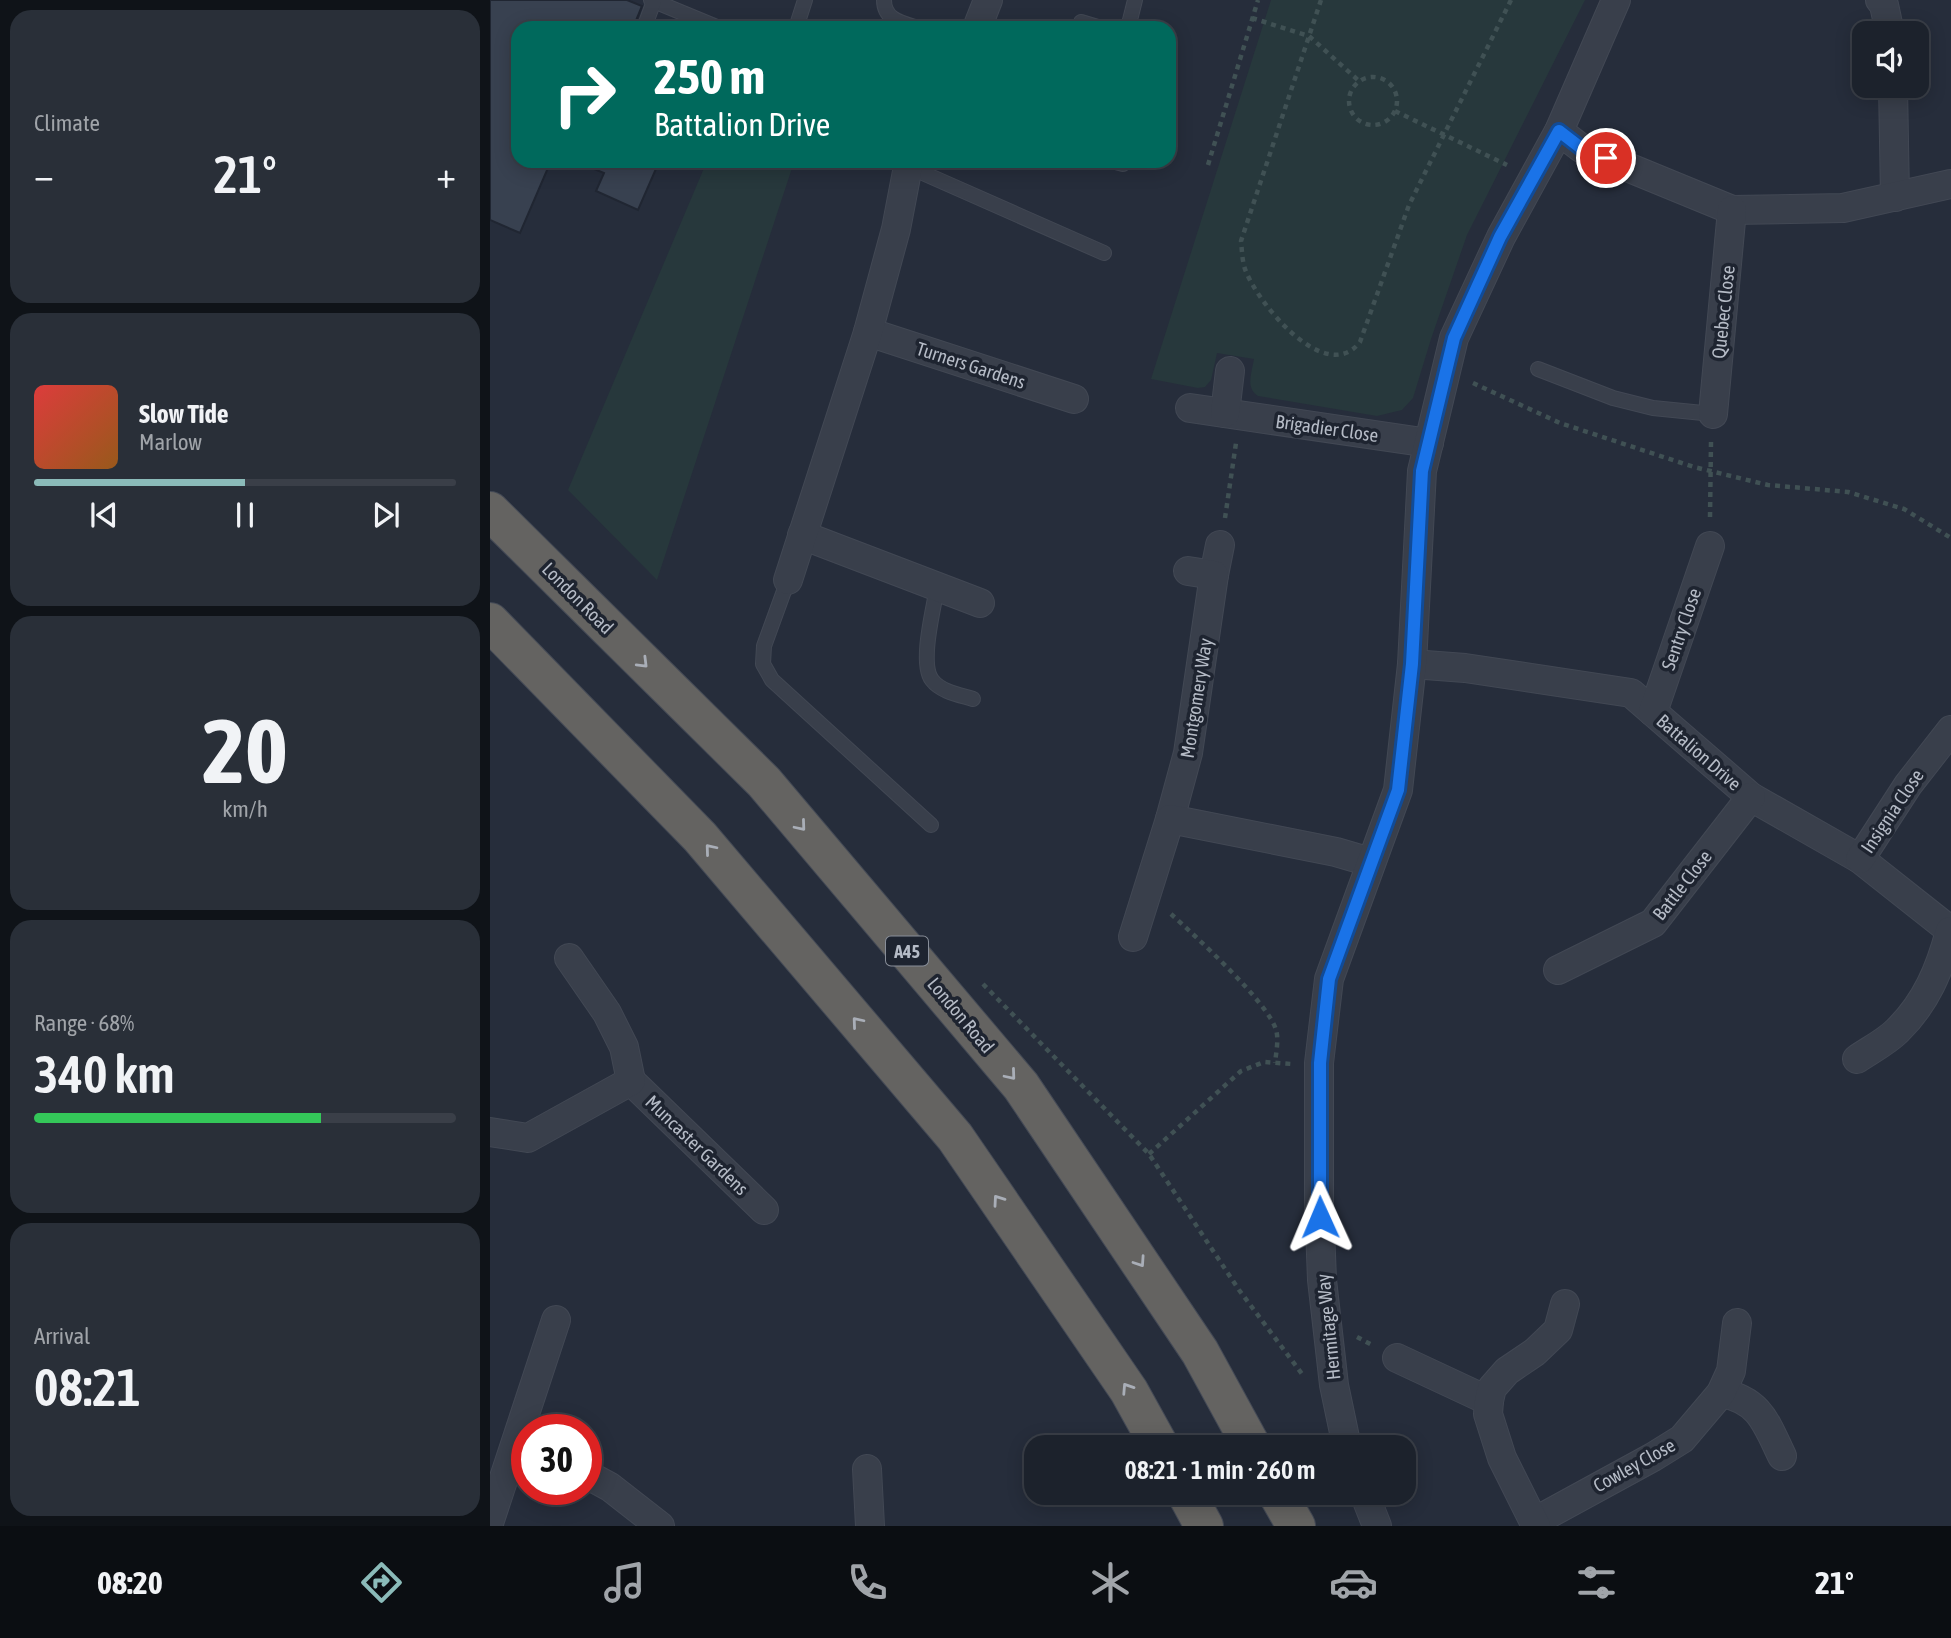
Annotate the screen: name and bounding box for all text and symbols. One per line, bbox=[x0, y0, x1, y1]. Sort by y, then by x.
map controls bbox=[1852, 21, 1929, 98]
button: sound bbox=[1852, 21, 1929, 98]
text: 250 m bbox=[654, 48, 765, 104]
icon: right bbox=[539, 49, 630, 140]
text: Battalion Drive bbox=[654, 106, 830, 143]
text: Climate bbox=[34, 110, 100, 136]
pin bbox=[1576, 128, 1636, 188]
icon: arrive bbox=[1587, 139, 1625, 177]
text: 21° bbox=[213, 144, 277, 204]
text: − bbox=[34, 153, 54, 196]
text: + bbox=[436, 153, 456, 196]
street label: Quebec Close bbox=[1707, 264, 1739, 360]
street label: Turners Gardens bbox=[914, 337, 1028, 393]
text: Slow Tide bbox=[139, 399, 229, 429]
street label: Brigadier Close bbox=[1274, 410, 1380, 446]
text: Marlow bbox=[139, 429, 202, 455]
icon: previous bbox=[85, 496, 123, 534]
icon: pause bbox=[226, 496, 264, 534]
icon: next bbox=[367, 496, 405, 534]
street label: London Road bbox=[538, 558, 618, 638]
street label: Sentry Close bbox=[1657, 585, 1705, 673]
street label: Montgomery Way bbox=[1176, 636, 1216, 760]
one-way arrow bbox=[635, 654, 648, 667]
text: 20 bbox=[202, 698, 288, 802]
street label: Battalion Drive bbox=[1652, 709, 1746, 795]
street label: Insignia Close bbox=[1856, 765, 1928, 857]
text: km/h bbox=[222, 796, 268, 822]
one-way arrow bbox=[793, 818, 805, 831]
one-way arrow bbox=[706, 844, 718, 857]
street label: Battle Close bbox=[1648, 846, 1716, 924]
road number: A45 bbox=[886, 936, 928, 966]
street label: London Road bbox=[923, 973, 999, 1057]
text: Range · 68% bbox=[34, 1010, 134, 1036]
one-way arrow bbox=[853, 1017, 865, 1030]
text: 340 km bbox=[34, 1044, 175, 1104]
one-way arrow bbox=[1003, 1066, 1015, 1079]
street label: Muncaster Gardens bbox=[641, 1091, 753, 1200]
position arrow bbox=[1283, 1180, 1357, 1254]
one-way arrow bbox=[994, 1195, 1006, 1208]
one-way arrow bbox=[1132, 1254, 1144, 1267]
street label: Hermitage Way bbox=[1311, 1273, 1345, 1381]
text: Arrival bbox=[34, 1323, 90, 1349]
text: 08:21 bbox=[34, 1357, 141, 1417]
one-way arrow bbox=[1122, 1383, 1135, 1396]
speed limit sign: 30 bbox=[511, 1414, 602, 1505]
street label: Cowley Close bbox=[1589, 1434, 1679, 1496]
text: 08:21 · 1 min · 260 m bbox=[1125, 1455, 1315, 1485]
icon: directions bbox=[357, 1558, 406, 1607]
icon: music bbox=[600, 1558, 649, 1607]
icon: phone bbox=[843, 1558, 892, 1607]
icon: climate bbox=[1086, 1558, 1135, 1607]
icon: car bbox=[1329, 1558, 1378, 1607]
icon: filters bbox=[1572, 1558, 1621, 1607]
text: 08:20 bbox=[97, 1564, 163, 1601]
text: 21° bbox=[1815, 1564, 1854, 1601]

